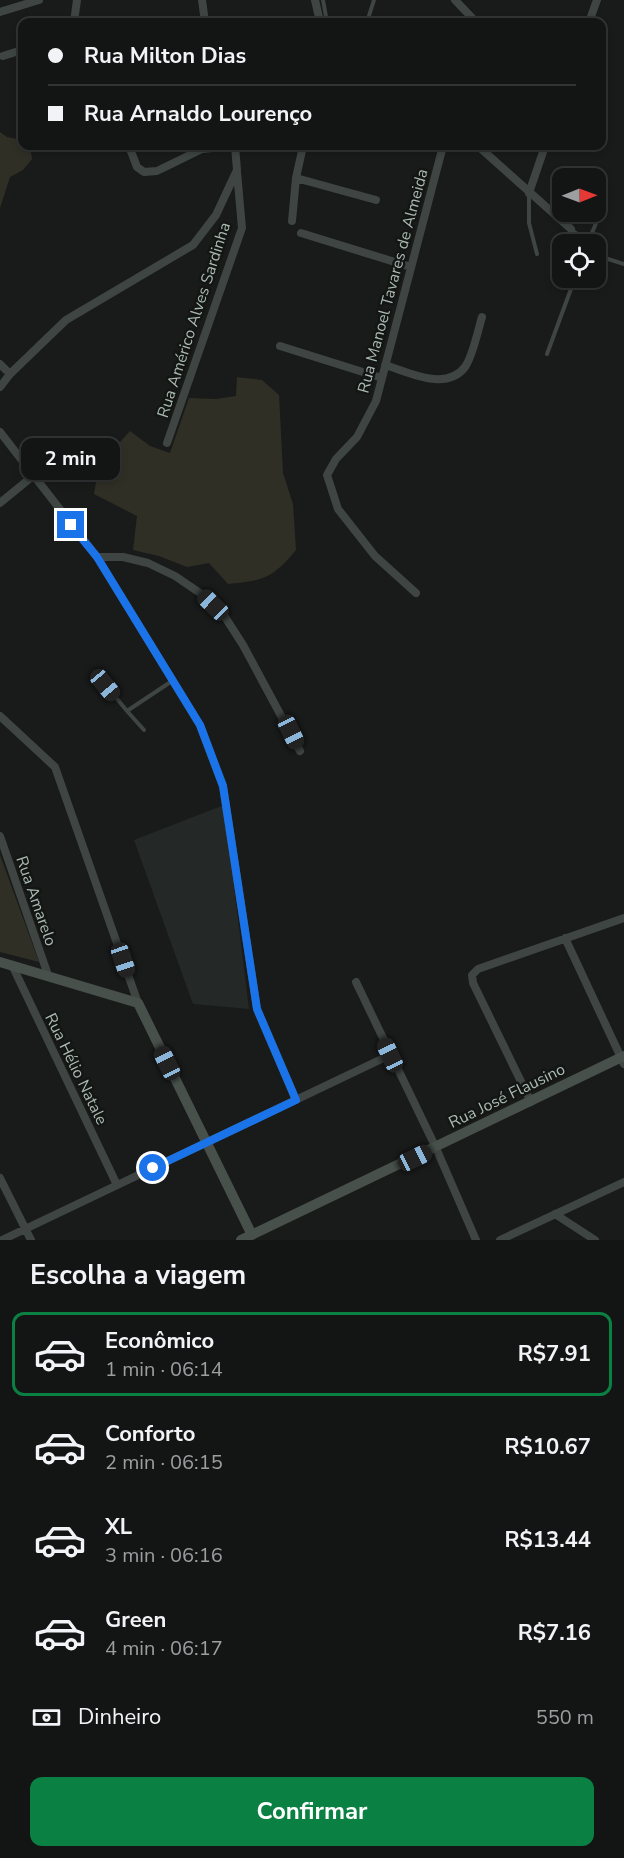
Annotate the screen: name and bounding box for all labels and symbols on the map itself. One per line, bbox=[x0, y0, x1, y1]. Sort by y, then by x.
street label: Rua Manoel Tavares de Almeida bbox=[352, 167, 434, 395]
north arrow bbox=[552, 168, 606, 222]
street label: Rua Américo Alves Sardinha bbox=[152, 220, 236, 420]
callout: 2 min bbox=[22, 438, 121, 480]
route end bbox=[57, 511, 84, 538]
car bbox=[194, 586, 232, 624]
car bbox=[87, 665, 123, 705]
car bbox=[275, 712, 307, 752]
street label: Rua Amarelo bbox=[10, 853, 62, 949]
car bbox=[109, 940, 137, 980]
street label: Rua Hélio Natale bbox=[39, 1009, 113, 1129]
car bbox=[374, 1035, 406, 1075]
car bbox=[151, 1043, 183, 1083]
street label: Rua José Flausino bbox=[445, 1058, 569, 1134]
car bbox=[395, 1142, 435, 1174]
route start bbox=[139, 1154, 166, 1181]

